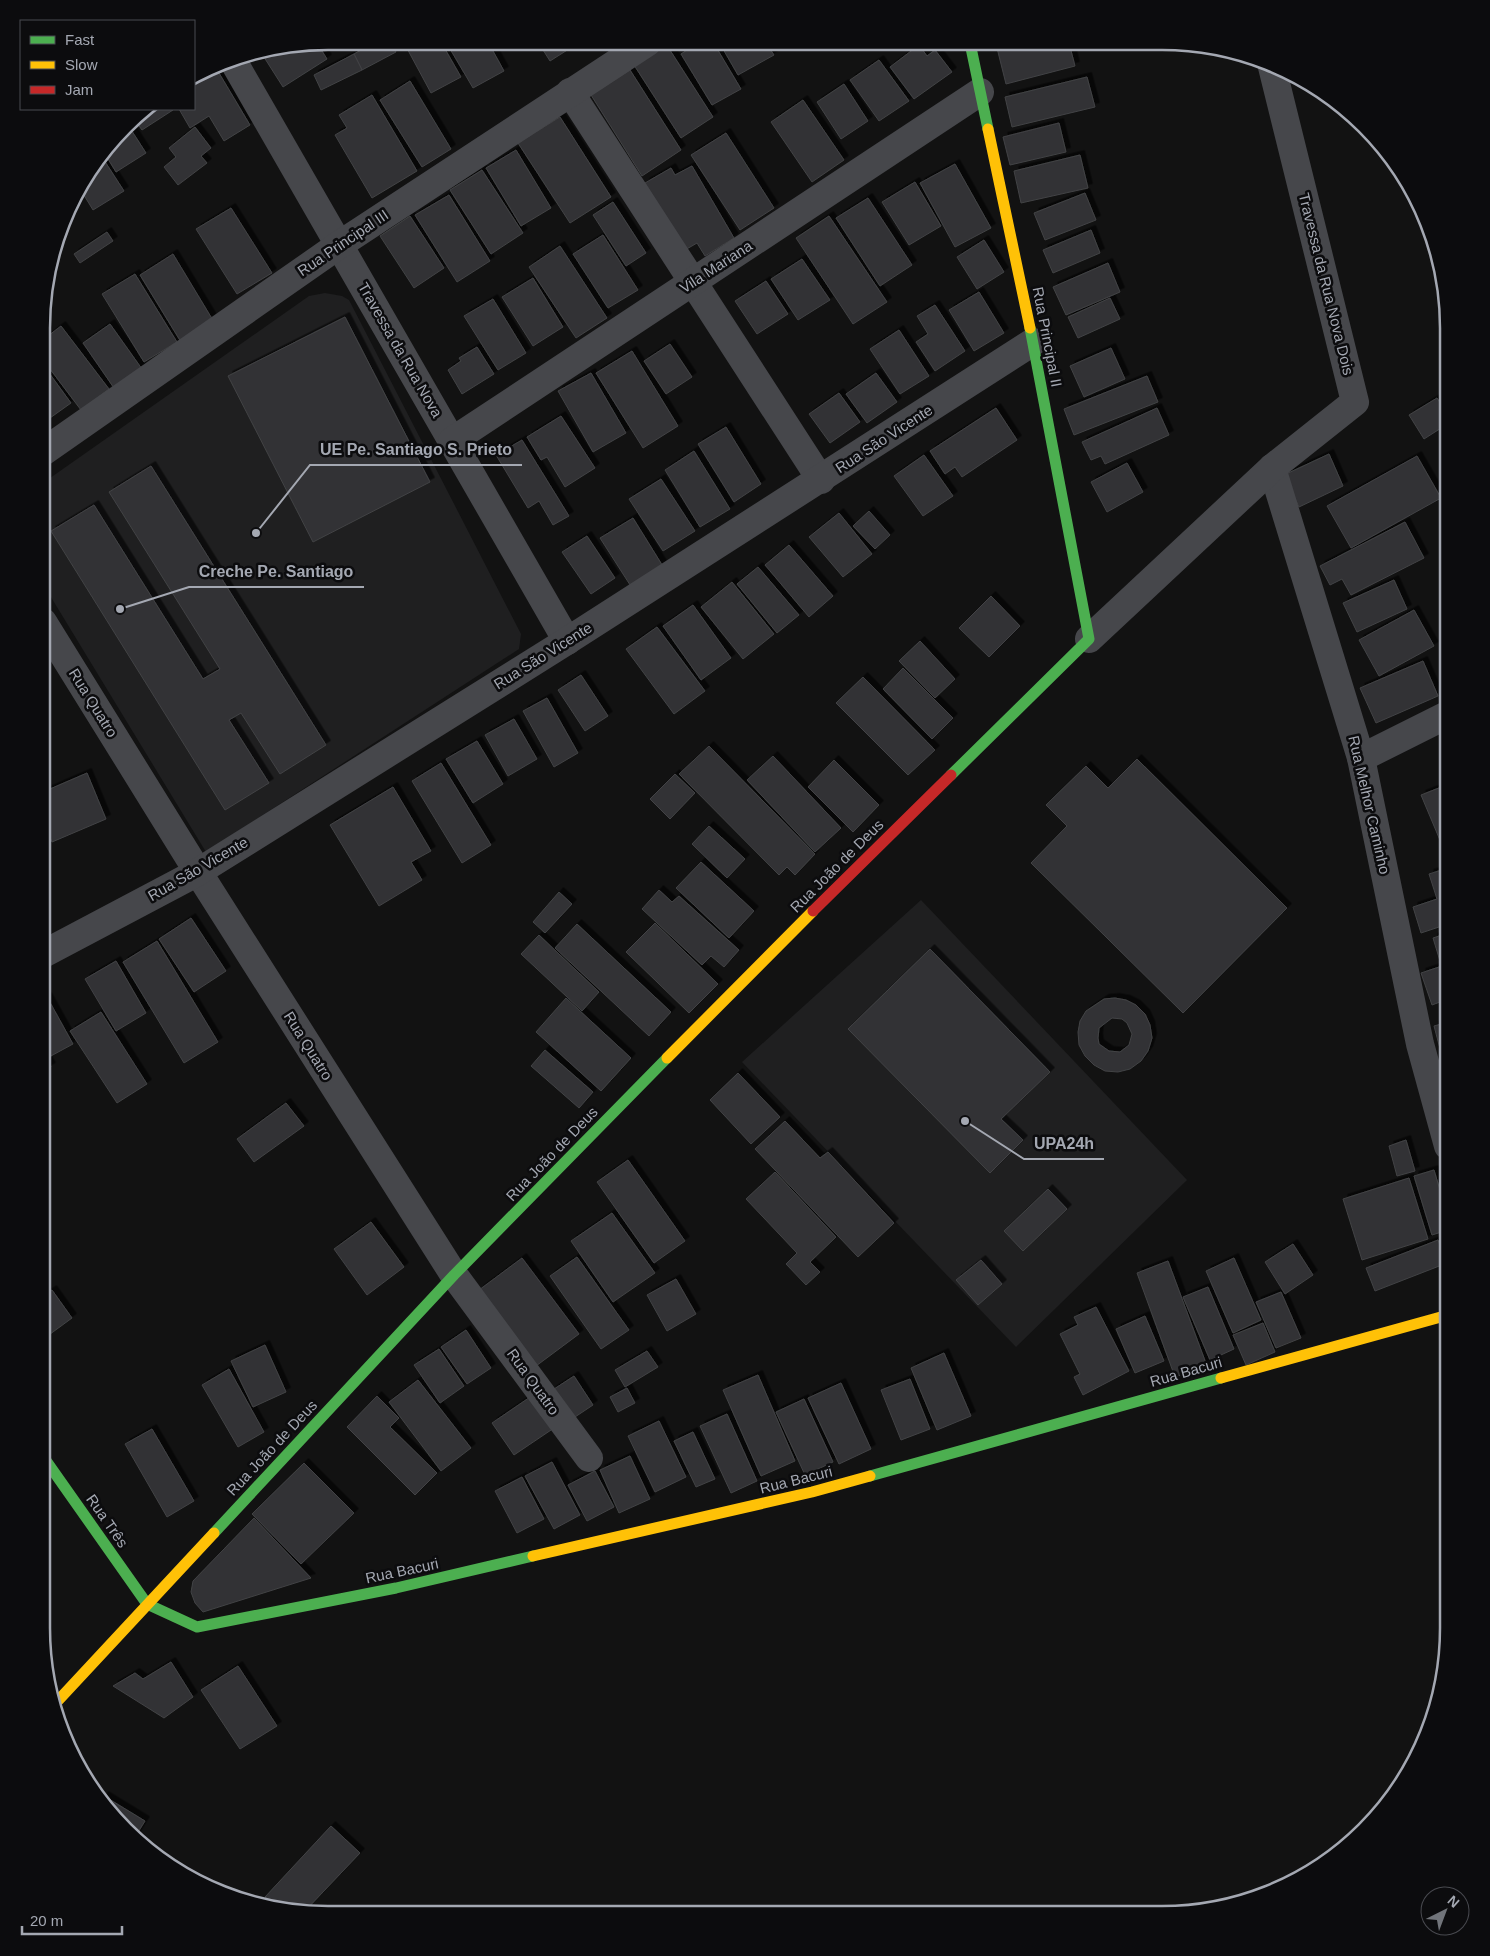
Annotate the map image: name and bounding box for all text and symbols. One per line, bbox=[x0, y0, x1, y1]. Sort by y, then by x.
legend bbox=[20, 20, 195, 110]
text: Fast bbox=[65, 31, 95, 48]
text: Slow bbox=[65, 56, 98, 73]
text: Jam bbox=[65, 81, 93, 98]
street label: Travessa da Rua Nova Dois bbox=[1296, 191, 1357, 377]
street label: Rua Principal III bbox=[294, 206, 391, 279]
street label: Vila Mariana bbox=[676, 236, 756, 296]
street label: Travessa da Rua Nova bbox=[355, 279, 446, 421]
street label: Rua Principal II bbox=[1029, 285, 1066, 388]
street label: Rua São Vicente bbox=[832, 401, 935, 476]
callout: UE Pe. Santiago S. Prieto bbox=[310, 434, 522, 465]
text: UE Pe. Santiago S. Prieto bbox=[320, 441, 512, 458]
callout: Creche Pe. Santiago bbox=[189, 556, 364, 587]
text: Creche Pe. Santiago bbox=[199, 563, 354, 580]
street label: Rua São Vicente bbox=[491, 619, 595, 693]
street label: Rua Quatro bbox=[66, 665, 121, 740]
street label: Rua Melhor Caminho bbox=[1345, 734, 1394, 876]
street label: Rua João de Deus bbox=[787, 816, 887, 916]
street label: Rua São Vicente bbox=[145, 833, 251, 904]
street label: Rua Quatro bbox=[281, 1008, 336, 1083]
street label: Rua João de Deus bbox=[502, 1103, 601, 1204]
callout: UPA24h bbox=[1024, 1128, 1104, 1159]
text: UPA24h bbox=[1034, 1135, 1094, 1152]
street label: Rua Quatro bbox=[504, 1345, 563, 1418]
street label: Rua Bacuri bbox=[1148, 1353, 1224, 1390]
street label: Rua João de Deus bbox=[223, 1396, 320, 1499]
street label: Rua Bacuri bbox=[758, 1462, 834, 1497]
street label: Rua Três bbox=[83, 1491, 132, 1551]
street label: Rua Bacuri bbox=[364, 1554, 440, 1587]
north arrow bbox=[1420, 1886, 1470, 1936]
text: N bbox=[1445, 1892, 1463, 1911]
scale bar bbox=[22, 1904, 122, 1936]
text: 20 m bbox=[30, 1912, 63, 1929]

